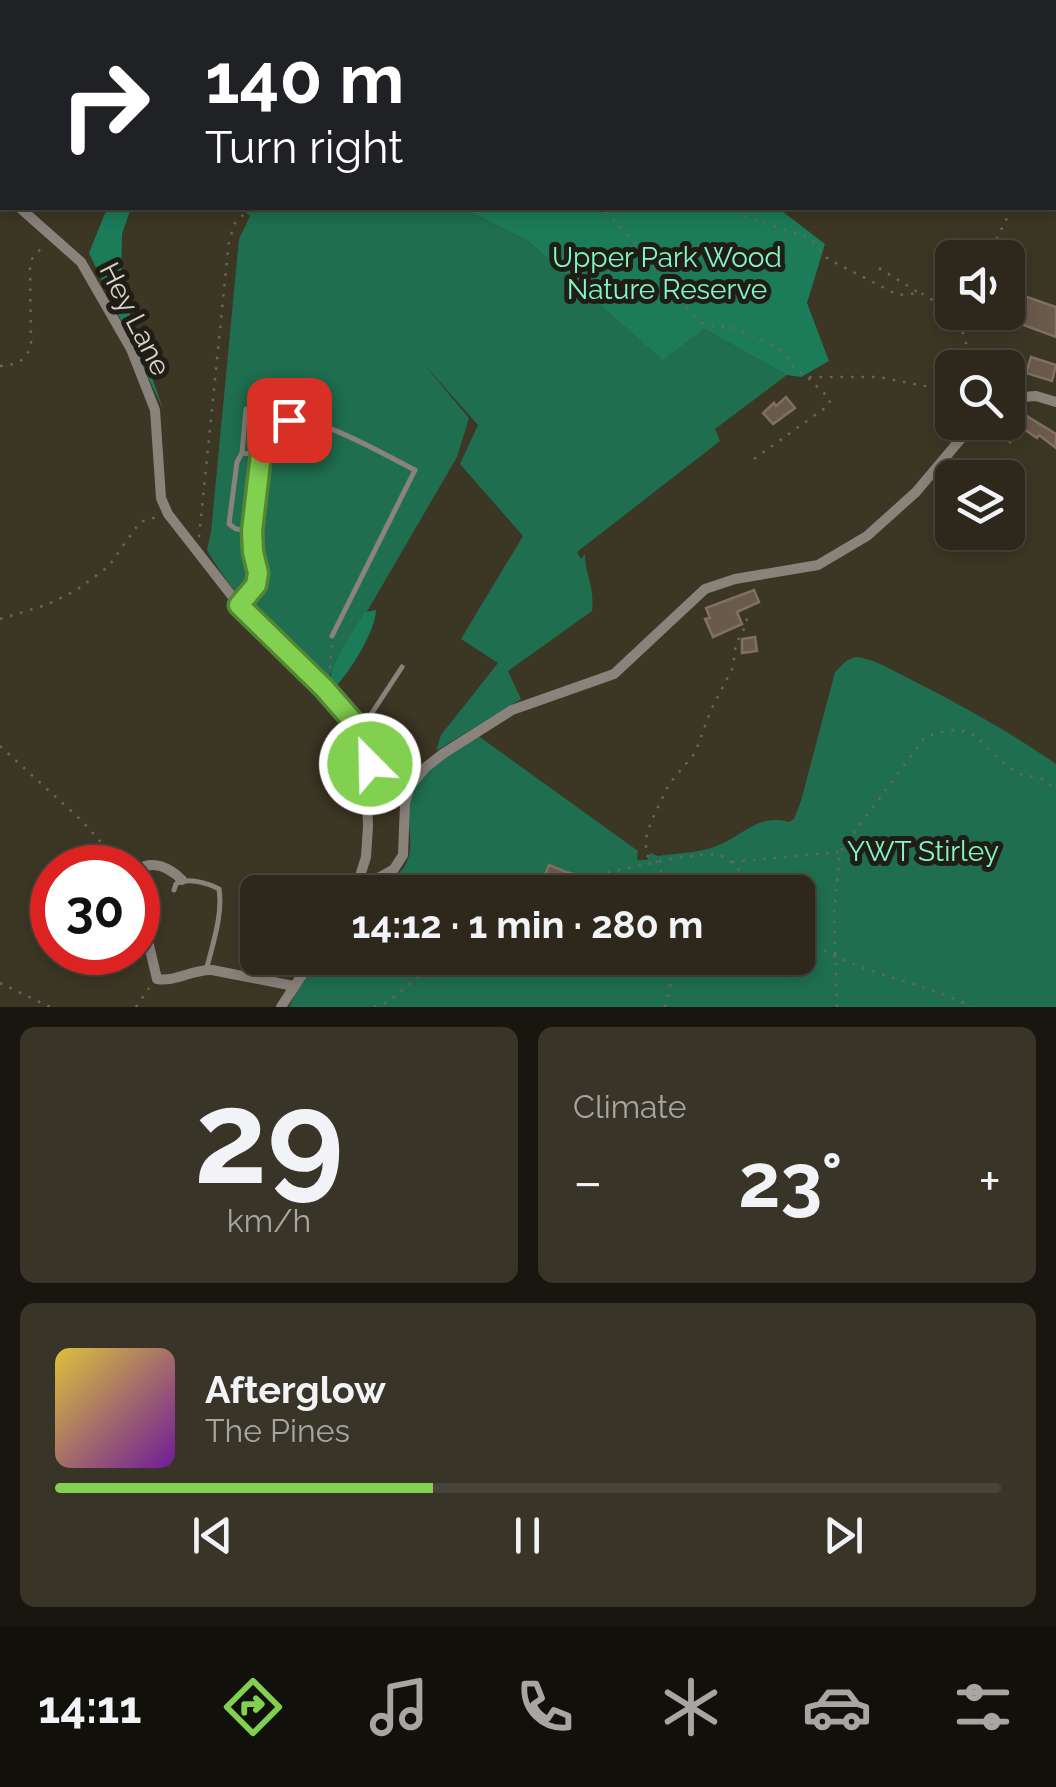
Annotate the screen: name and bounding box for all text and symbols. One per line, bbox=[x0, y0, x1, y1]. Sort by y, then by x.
text: 140 m bbox=[205, 37, 405, 119]
icon: right bbox=[40, 40, 170, 170]
text: Turn right bbox=[205, 121, 403, 174]
map controls bbox=[935, 240, 1025, 550]
button: sound bbox=[935, 240, 1025, 330]
park label: Upper Park Wood Nature Reserve bbox=[552, 241, 782, 306]
street label: Hey Lane bbox=[93, 257, 177, 381]
button: search bbox=[935, 350, 1025, 440]
pin bbox=[247, 378, 332, 463]
icon: arrive bbox=[262, 393, 317, 448]
button: layers bbox=[935, 460, 1025, 550]
position arrow bbox=[318, 712, 422, 816]
park label: YWT Stirley bbox=[847, 835, 999, 868]
speed limit sign: 30 bbox=[30, 845, 160, 975]
text: 14:12 · 1 min · 280 m bbox=[352, 902, 703, 947]
text: 29 bbox=[194, 1061, 344, 1213]
text: Climate bbox=[573, 1088, 687, 1125]
text: 23° bbox=[738, 1136, 843, 1225]
text: − bbox=[573, 1149, 603, 1214]
text: + bbox=[978, 1149, 1001, 1214]
text: km/h bbox=[227, 1202, 311, 1239]
text: Afterglow bbox=[205, 1367, 386, 1412]
text: The Pines bbox=[205, 1412, 350, 1449]
icon: previous bbox=[185, 1508, 240, 1563]
icon: pause bbox=[500, 1508, 555, 1563]
icon: next bbox=[816, 1508, 871, 1563]
icon: directions bbox=[218, 1672, 288, 1742]
icon: music bbox=[364, 1672, 434, 1742]
icon: phone bbox=[510, 1672, 580, 1742]
icon: climate bbox=[656, 1672, 726, 1742]
icon: car bbox=[802, 1672, 872, 1742]
icon: filters bbox=[948, 1672, 1018, 1742]
text: 14:11 bbox=[38, 1681, 142, 1734]

